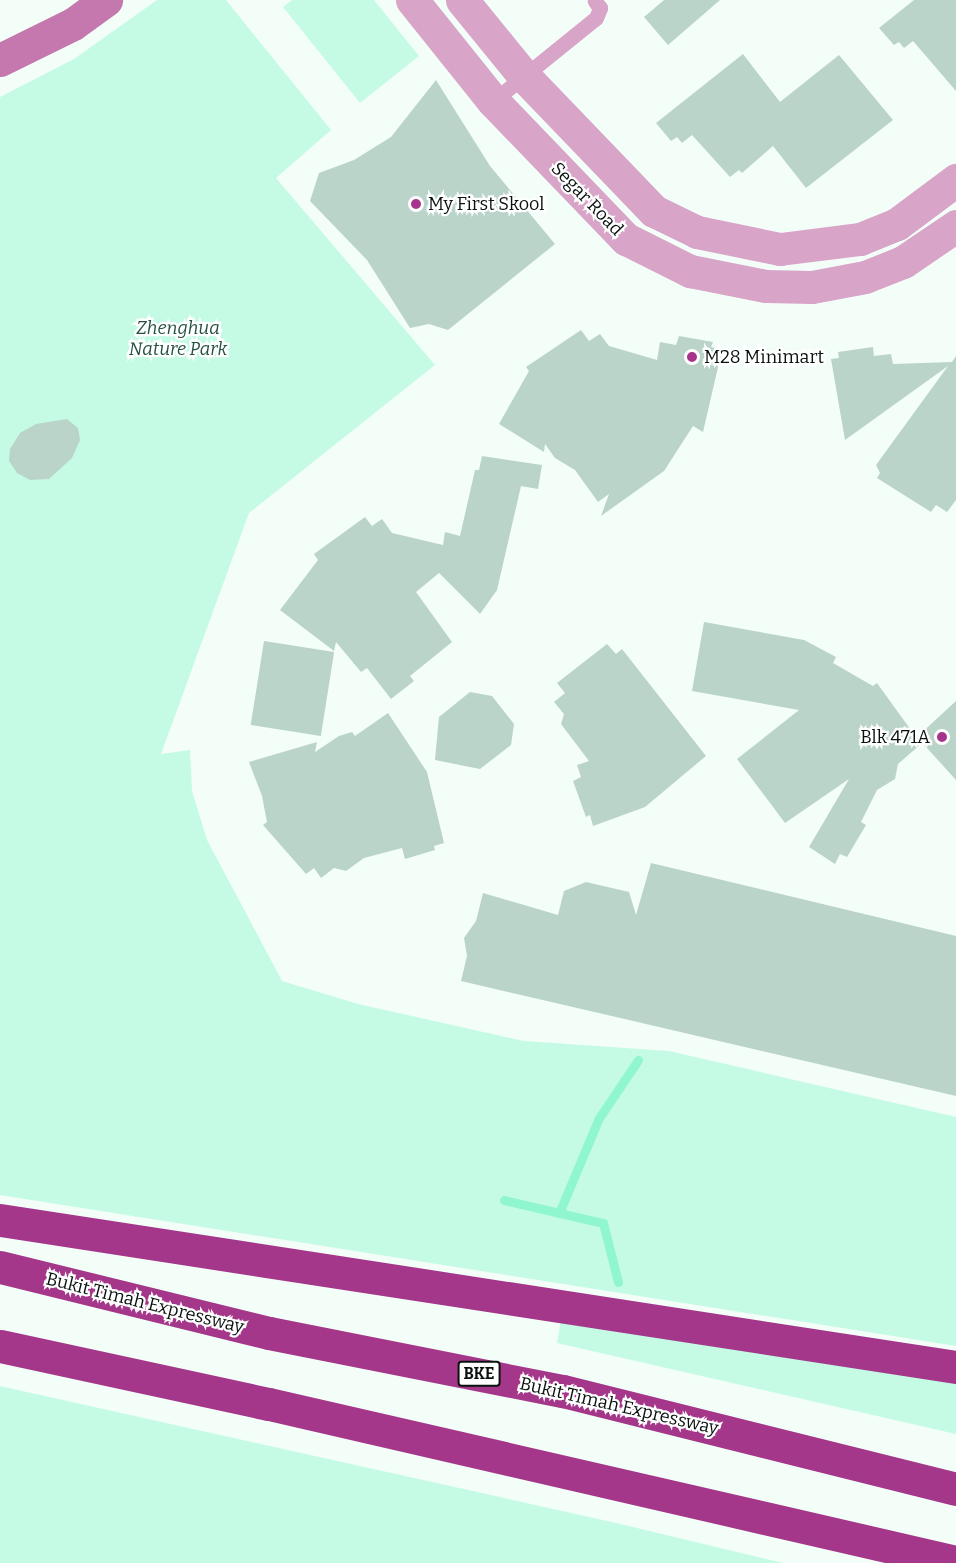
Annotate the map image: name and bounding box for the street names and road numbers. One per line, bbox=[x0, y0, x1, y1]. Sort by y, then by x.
street label: Segar Road bbox=[547, 158, 627, 240]
street label: Bukit Timah Expressway bbox=[44, 1268, 246, 1338]
road number: BKE bbox=[456, 1361, 502, 1387]
street label: Bukit Timah Expressway bbox=[517, 1373, 721, 1439]

